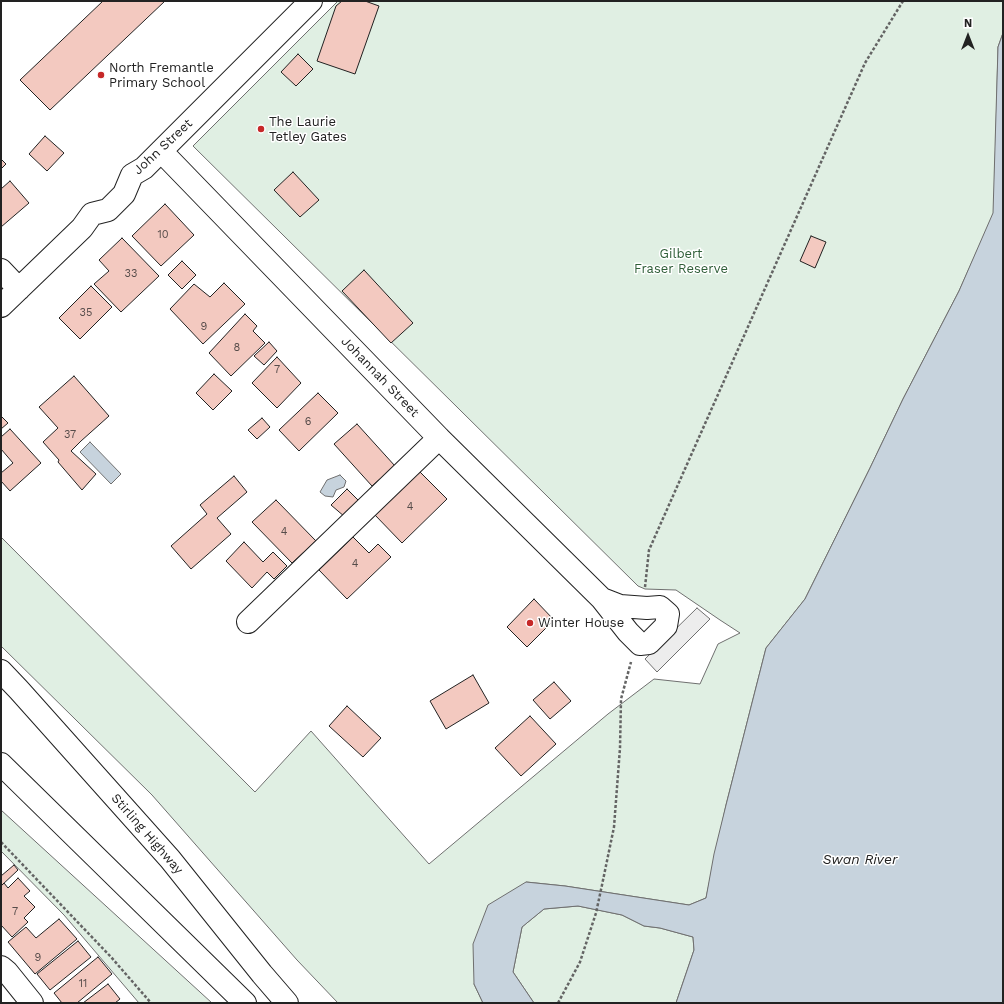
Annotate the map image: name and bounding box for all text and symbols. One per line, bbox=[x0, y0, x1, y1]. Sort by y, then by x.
north arrow bbox=[948, 16, 988, 56]
text: N bbox=[964, 17, 972, 30]
place label: North Fremantle Primary School bbox=[109, 60, 214, 91]
marker: North Fremantle Primary School bbox=[96, 70, 106, 80]
place label: The Laurie Tetley Gates bbox=[269, 114, 347, 145]
street label: John Street bbox=[130, 116, 196, 178]
marker: The Laurie Tetley Gates bbox=[256, 124, 266, 134]
house number: 10 bbox=[157, 228, 169, 242]
park label: Gilbert Fraser Reserve bbox=[634, 246, 728, 277]
house number: 33 bbox=[125, 267, 137, 281]
house number: 35 bbox=[80, 306, 92, 320]
house number: 9 bbox=[201, 320, 207, 334]
street label: Johannah Street bbox=[338, 334, 422, 420]
house number: 8 bbox=[234, 341, 240, 355]
house number: 7 bbox=[274, 363, 280, 377]
house number: 6 bbox=[305, 415, 311, 429]
house number: 37 bbox=[64, 428, 76, 442]
house number: 4 bbox=[407, 500, 413, 514]
house number: 4 bbox=[281, 525, 287, 539]
house number: 4 bbox=[352, 557, 358, 571]
place label: Winter House bbox=[538, 615, 624, 631]
marker: Winter House bbox=[525, 618, 535, 628]
street label: Stirling Highway bbox=[108, 791, 186, 877]
water label: Swan River bbox=[823, 852, 897, 868]
house number: 7 bbox=[12, 905, 18, 919]
house number: 9 bbox=[35, 951, 41, 965]
house number: 11 bbox=[79, 977, 87, 991]

